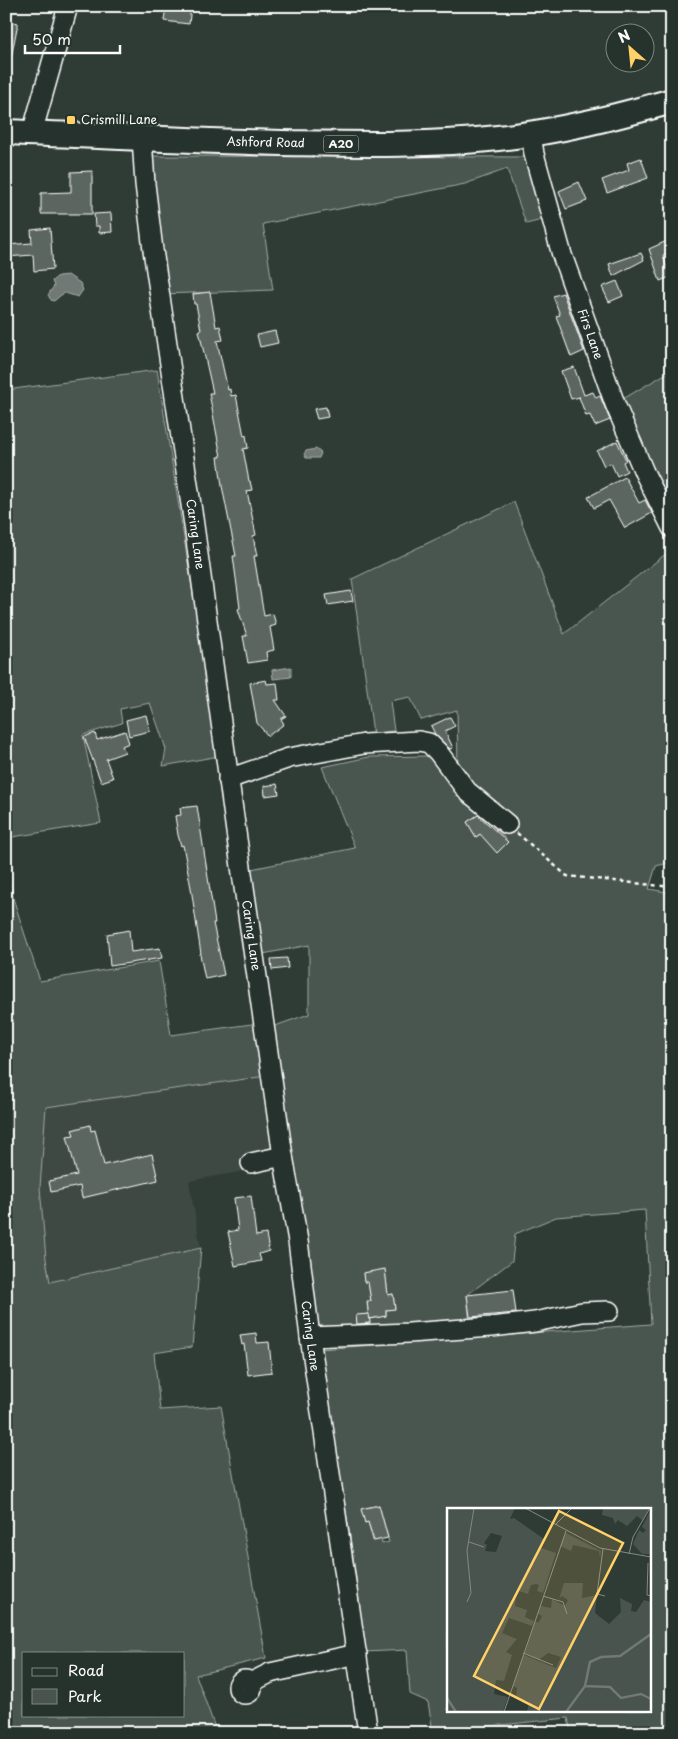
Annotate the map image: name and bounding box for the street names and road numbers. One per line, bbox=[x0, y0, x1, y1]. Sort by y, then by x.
street label: Ashford Road bbox=[226, 131, 305, 151]
road number: A20 bbox=[324, 136, 358, 152]
street label: Firs Lane bbox=[574, 306, 608, 362]
street label: Caring Lane bbox=[182, 498, 210, 571]
street label: Caring Lane bbox=[238, 899, 266, 972]
street label: Caring Lane bbox=[298, 1300, 325, 1373]

